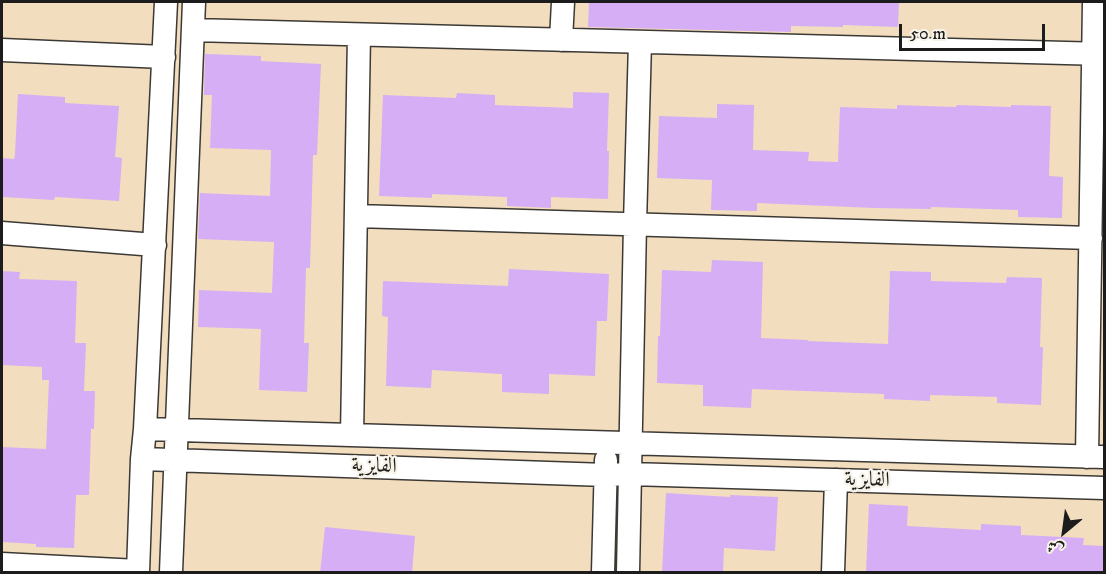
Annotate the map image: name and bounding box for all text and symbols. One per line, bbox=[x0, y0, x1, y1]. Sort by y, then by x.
scale bar bbox=[902, 12, 1048, 50]
text: 50 m bbox=[910, 23, 946, 45]
street label: الفايزية bbox=[351, 454, 397, 480]
street label: الفايزية bbox=[844, 468, 890, 494]
north arrow bbox=[1034, 502, 1094, 562]
text: ش bbox=[1043, 535, 1067, 560]

